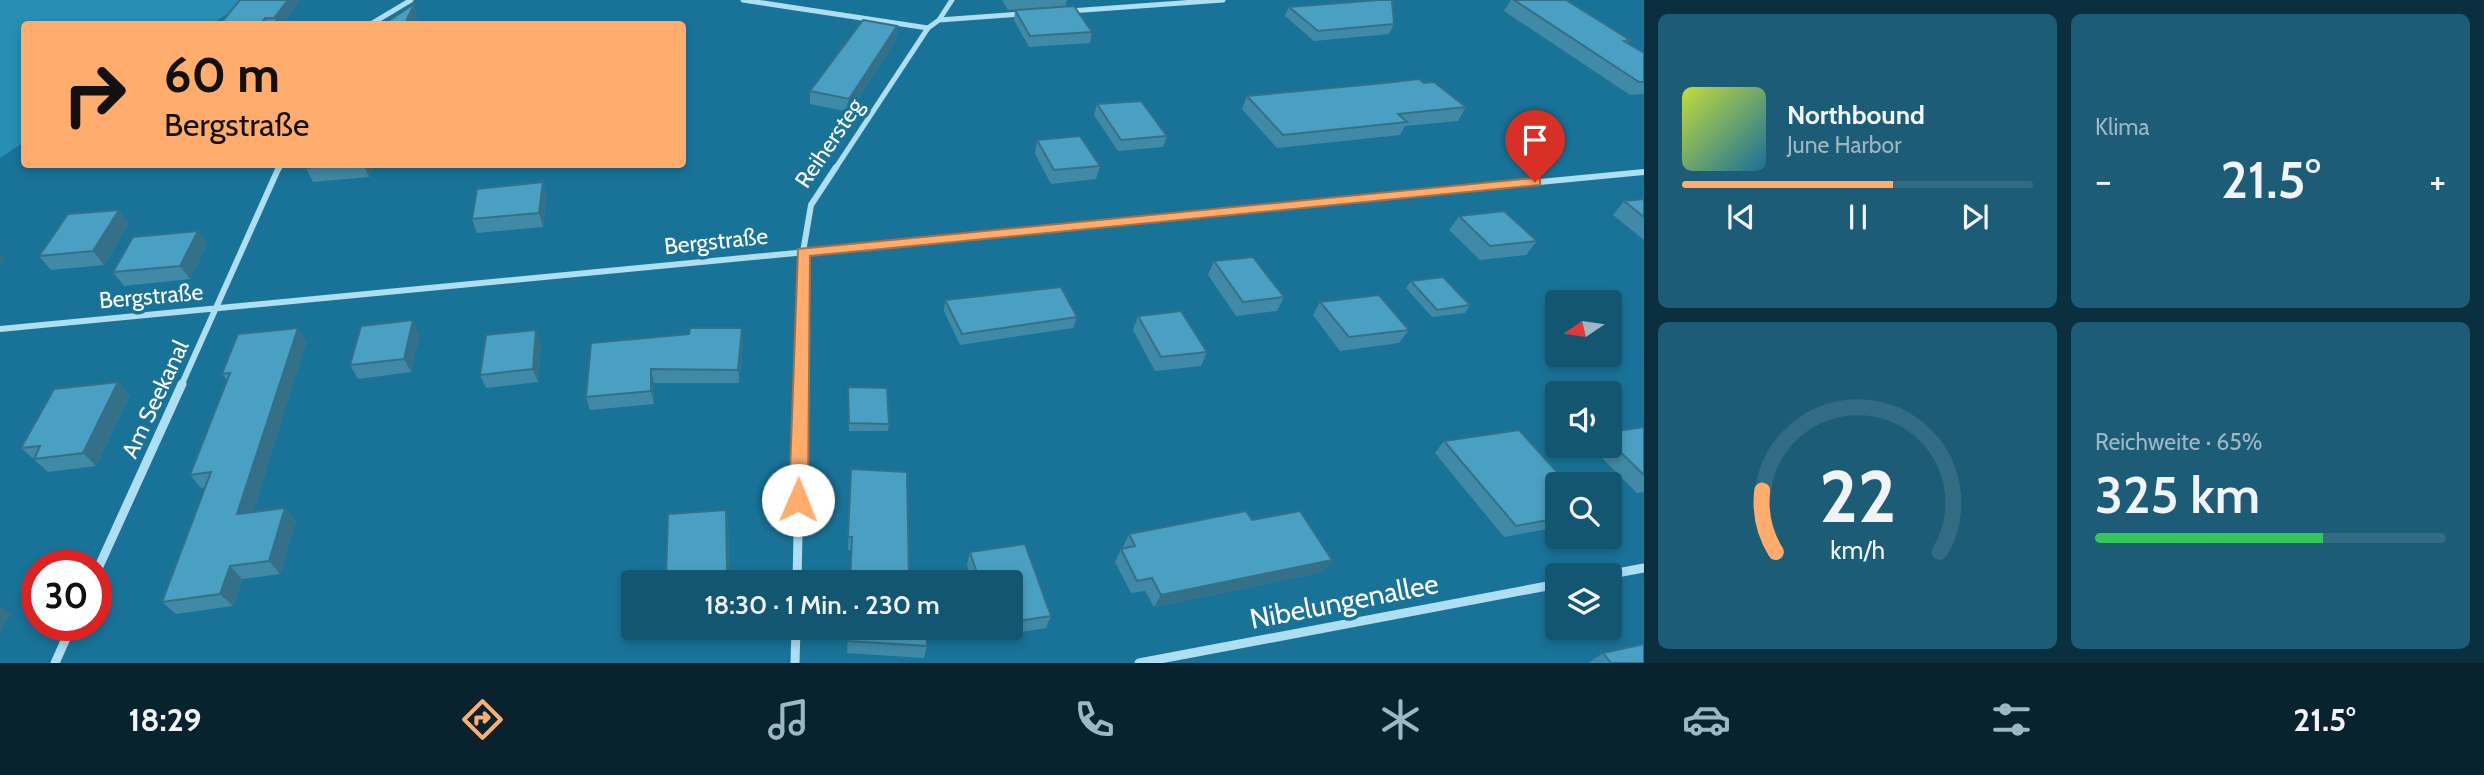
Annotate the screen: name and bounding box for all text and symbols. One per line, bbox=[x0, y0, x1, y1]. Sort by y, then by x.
text: 60 m bbox=[164, 45, 280, 104]
icon: right bbox=[49, 49, 140, 140]
street label: Reihersteg bbox=[789, 92, 869, 193]
text: Northbound bbox=[1787, 99, 1925, 131]
text: Bergstraße bbox=[164, 105, 309, 144]
pin bbox=[1505, 110, 1565, 182]
text: Klima bbox=[2095, 113, 2150, 141]
icon: arrive bbox=[1516, 121, 1554, 159]
text: June Harbor bbox=[1787, 131, 1901, 159]
text: 21.5° bbox=[2220, 148, 2321, 211]
text: − bbox=[2095, 157, 2112, 204]
text: + bbox=[2429, 157, 2446, 204]
icon: previous bbox=[1722, 198, 1760, 236]
icon: pause bbox=[1839, 198, 1877, 236]
icon: next bbox=[1956, 198, 1994, 236]
street label: Bergstraße bbox=[663, 222, 770, 260]
street label: Bergstraße bbox=[98, 277, 204, 314]
north arrow bbox=[1545, 290, 1622, 368]
map controls bbox=[1545, 290, 1622, 640]
street label: Am Seekanal bbox=[115, 335, 195, 462]
button: sound bbox=[1545, 381, 1622, 458]
text: Reichweite · 65% bbox=[2095, 428, 2262, 456]
text: 22 bbox=[1819, 452, 1896, 540]
position arrow bbox=[761, 463, 835, 537]
text: 325 km bbox=[2095, 463, 2260, 526]
button: search bbox=[1545, 472, 1622, 549]
text: km/h bbox=[1830, 534, 1885, 564]
speed limit sign: 30 bbox=[21, 550, 112, 641]
button: layers bbox=[1545, 563, 1622, 640]
street label: Nibelungenallee bbox=[1247, 566, 1441, 636]
text: 18:30 · 1 Min. · 230 m bbox=[704, 589, 940, 621]
icon: directions bbox=[458, 695, 507, 744]
icon: music bbox=[764, 695, 813, 744]
icon: phone bbox=[1070, 695, 1119, 744]
icon: climate bbox=[1376, 695, 1425, 744]
icon: car bbox=[1682, 695, 1731, 744]
icon: filters bbox=[1987, 695, 2036, 744]
text: 18:29 bbox=[128, 700, 202, 739]
text: 21.5° bbox=[2293, 700, 2356, 739]

